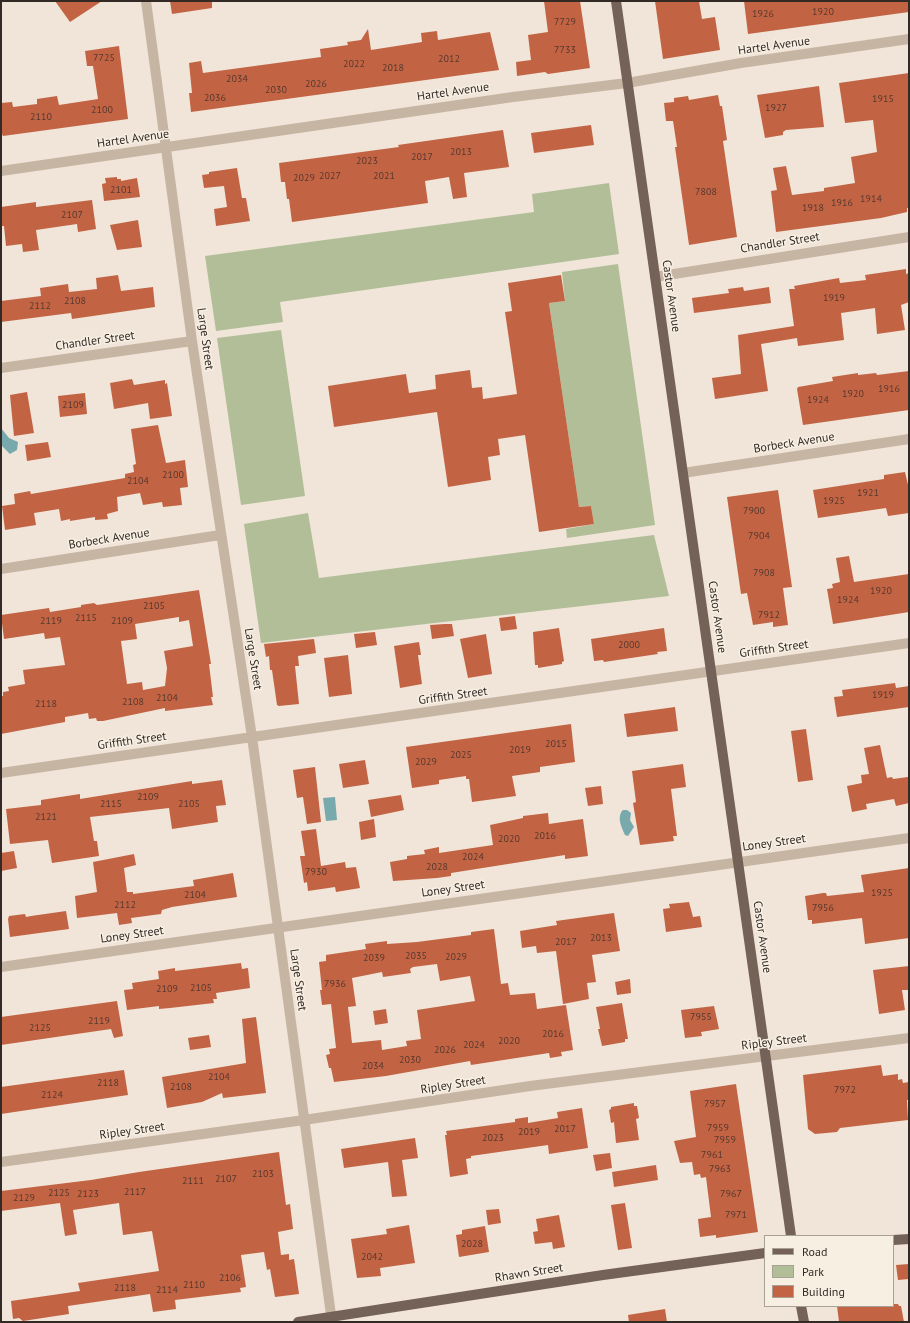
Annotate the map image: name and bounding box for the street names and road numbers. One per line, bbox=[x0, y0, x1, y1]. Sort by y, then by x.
street label: Hartel Avenue bbox=[737, 34, 811, 58]
street label: Hartel Avenue bbox=[416, 80, 490, 104]
street label: Hartel Avenue bbox=[96, 127, 170, 151]
street label: Chandler Street bbox=[739, 230, 821, 256]
street label: Castor Avenue bbox=[659, 259, 683, 333]
street label: Large Street bbox=[194, 307, 216, 371]
street label: Chandler Street bbox=[54, 328, 136, 354]
street label: Borbeck Avenue bbox=[752, 429, 836, 457]
street label: Borbeck Avenue bbox=[67, 525, 151, 553]
street label: Castor Avenue bbox=[705, 580, 729, 654]
street label: Large Street bbox=[241, 627, 265, 691]
street label: Griffith Street bbox=[739, 637, 809, 661]
street label: Griffith Street bbox=[418, 684, 488, 708]
street label: Griffith Street bbox=[97, 729, 167, 753]
street label: Loney Street bbox=[741, 831, 807, 855]
street label: Loney Street bbox=[420, 877, 486, 901]
street label: Castor Avenue bbox=[750, 900, 774, 974]
street label: Loney Street bbox=[99, 923, 165, 947]
street label: Large Street bbox=[287, 948, 309, 1012]
street label: Ripley Street bbox=[741, 1031, 807, 1053]
street label: Ripley Street bbox=[419, 1073, 487, 1097]
street label: Ripley Street bbox=[99, 1119, 165, 1143]
street label: Rhawn Street bbox=[494, 1261, 564, 1285]

